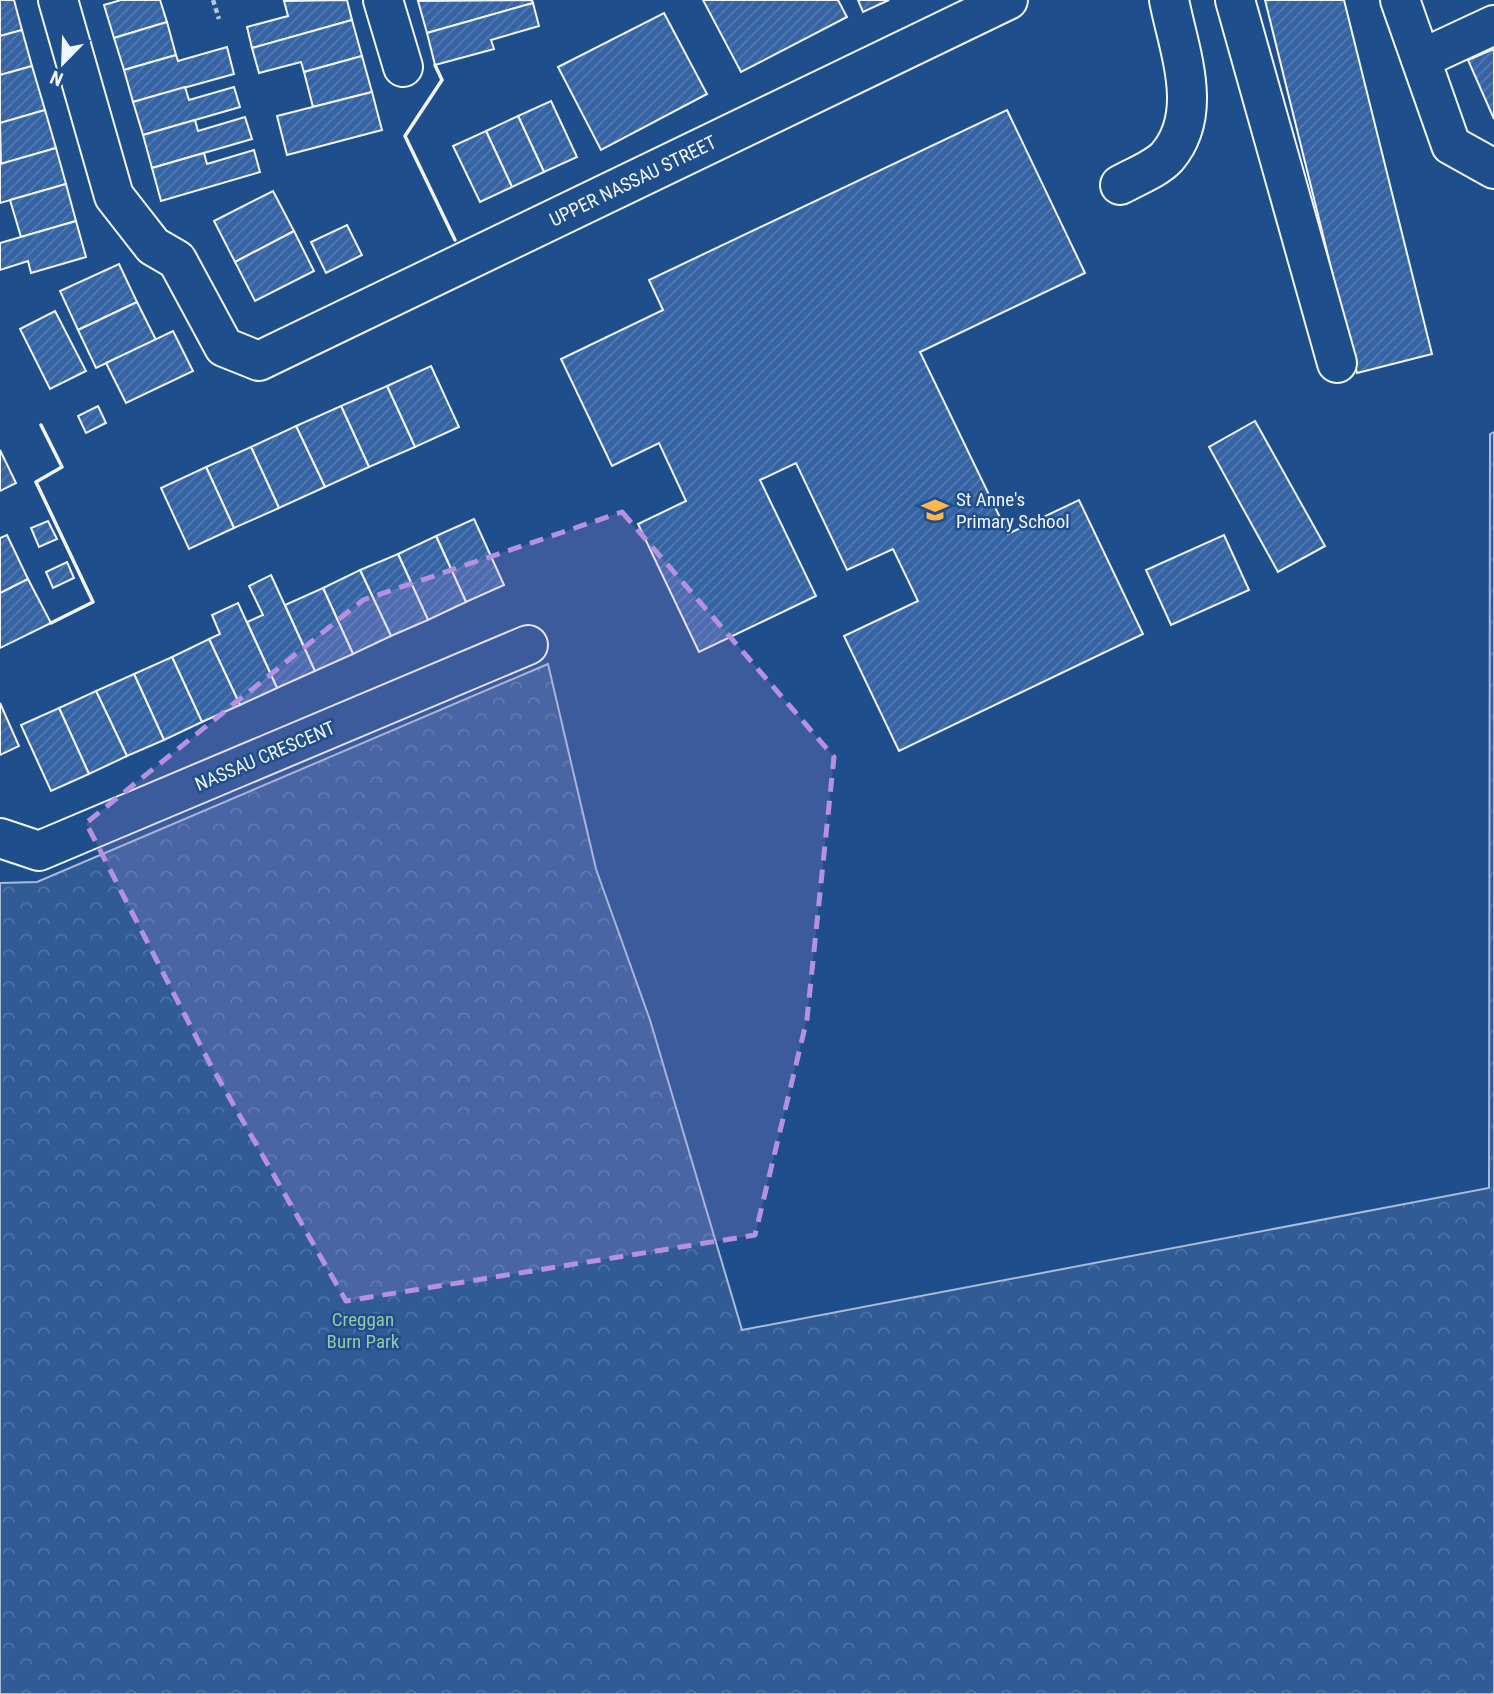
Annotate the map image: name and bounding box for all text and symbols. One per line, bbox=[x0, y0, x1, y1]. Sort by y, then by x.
north arrow bbox=[28, 28, 98, 98]
text: N bbox=[47, 65, 66, 91]
street label: UPPER NASSAU STREET bbox=[546, 131, 720, 231]
place label: St Anne's Primary School bbox=[956, 488, 1070, 533]
school or university icon: St Anne's Primary School bbox=[920, 495, 950, 525]
street label: NASSAU CRESCENT bbox=[191, 716, 339, 796]
park label: Creggan Burn Park bbox=[327, 1308, 400, 1353]

